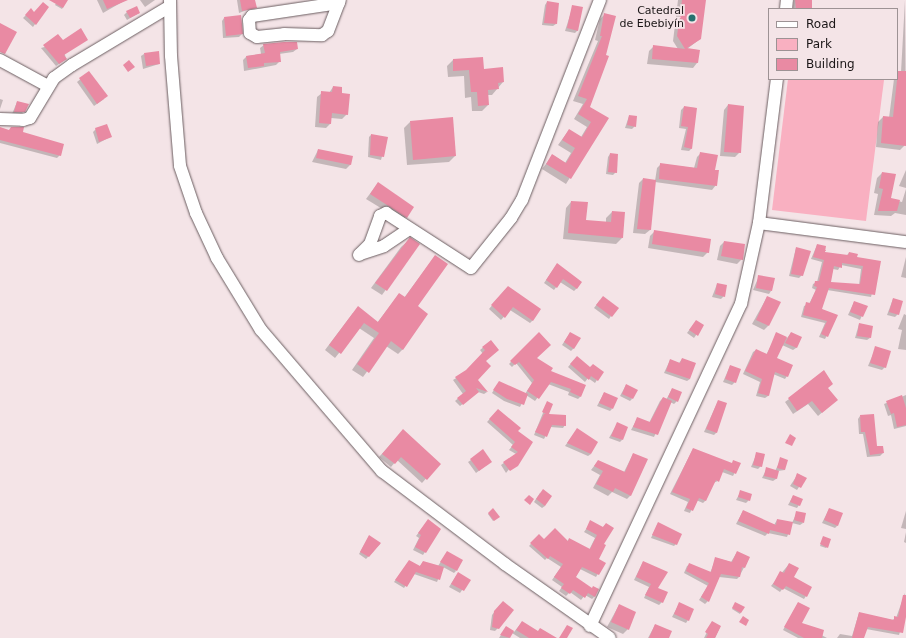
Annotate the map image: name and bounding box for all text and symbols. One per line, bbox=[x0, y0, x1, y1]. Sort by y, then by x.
place label: Catedral de Ebebiyín bbox=[619, 5, 684, 31]
legend bbox=[768, 8, 898, 80]
marker: Catedral de Ebebiyín bbox=[687, 13, 697, 23]
text: Road bbox=[806, 17, 836, 31]
text: Park bbox=[806, 37, 832, 51]
text: Building bbox=[806, 57, 855, 71]

